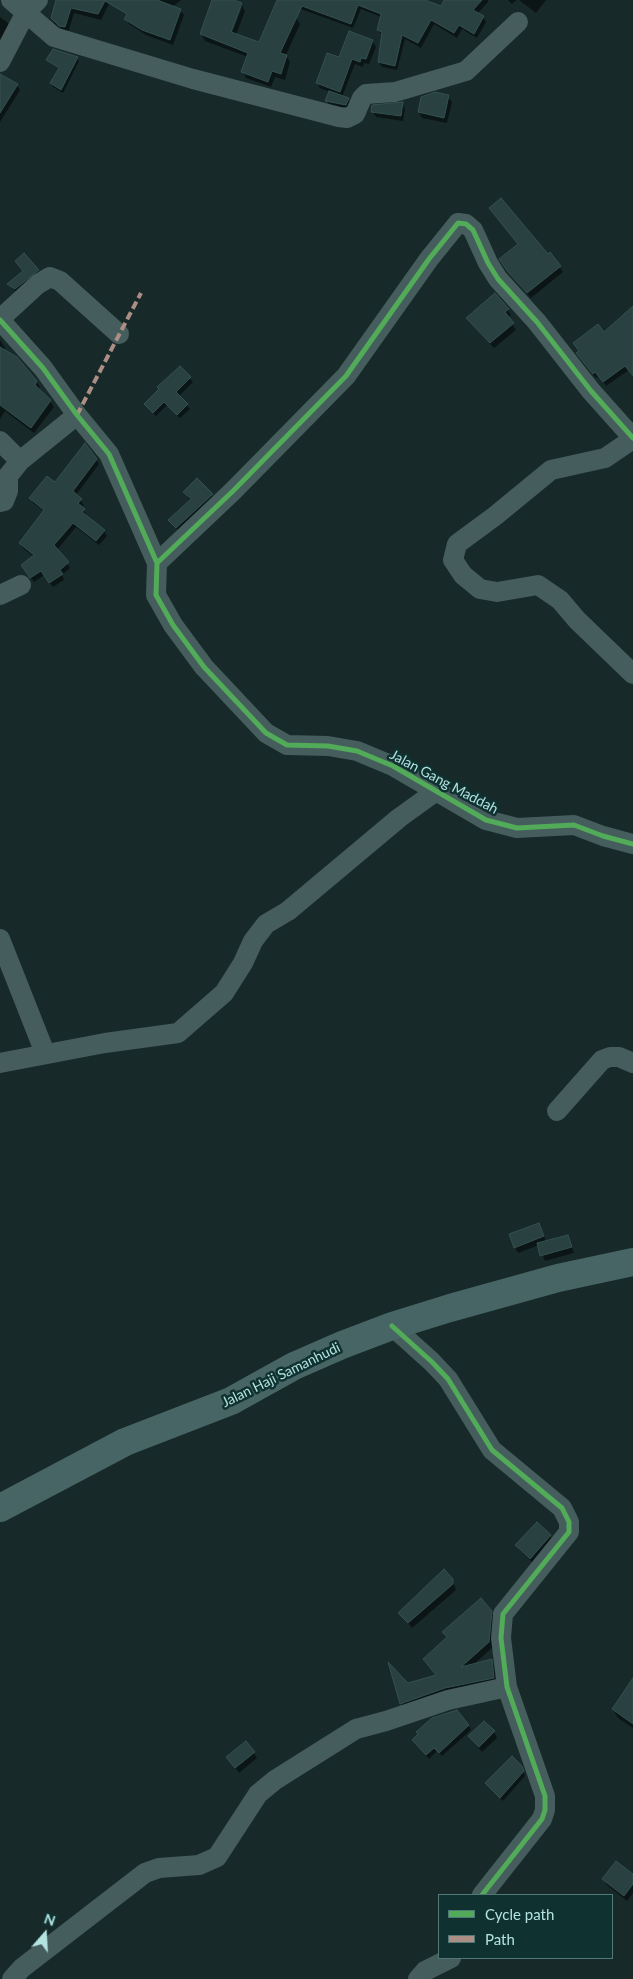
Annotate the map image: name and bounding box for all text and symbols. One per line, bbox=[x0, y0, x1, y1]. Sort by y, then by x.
street label: Jalan Gang Maddah bbox=[387, 746, 501, 818]
street label: Jalan Haji Samanhudi bbox=[219, 1339, 343, 1411]
legend bbox=[438, 1894, 613, 1959]
text: Cycle path bbox=[485, 1905, 554, 1923]
north arrow bbox=[20, 1909, 70, 1959]
text: N bbox=[42, 1910, 58, 1929]
text: Path bbox=[485, 1930, 515, 1948]

